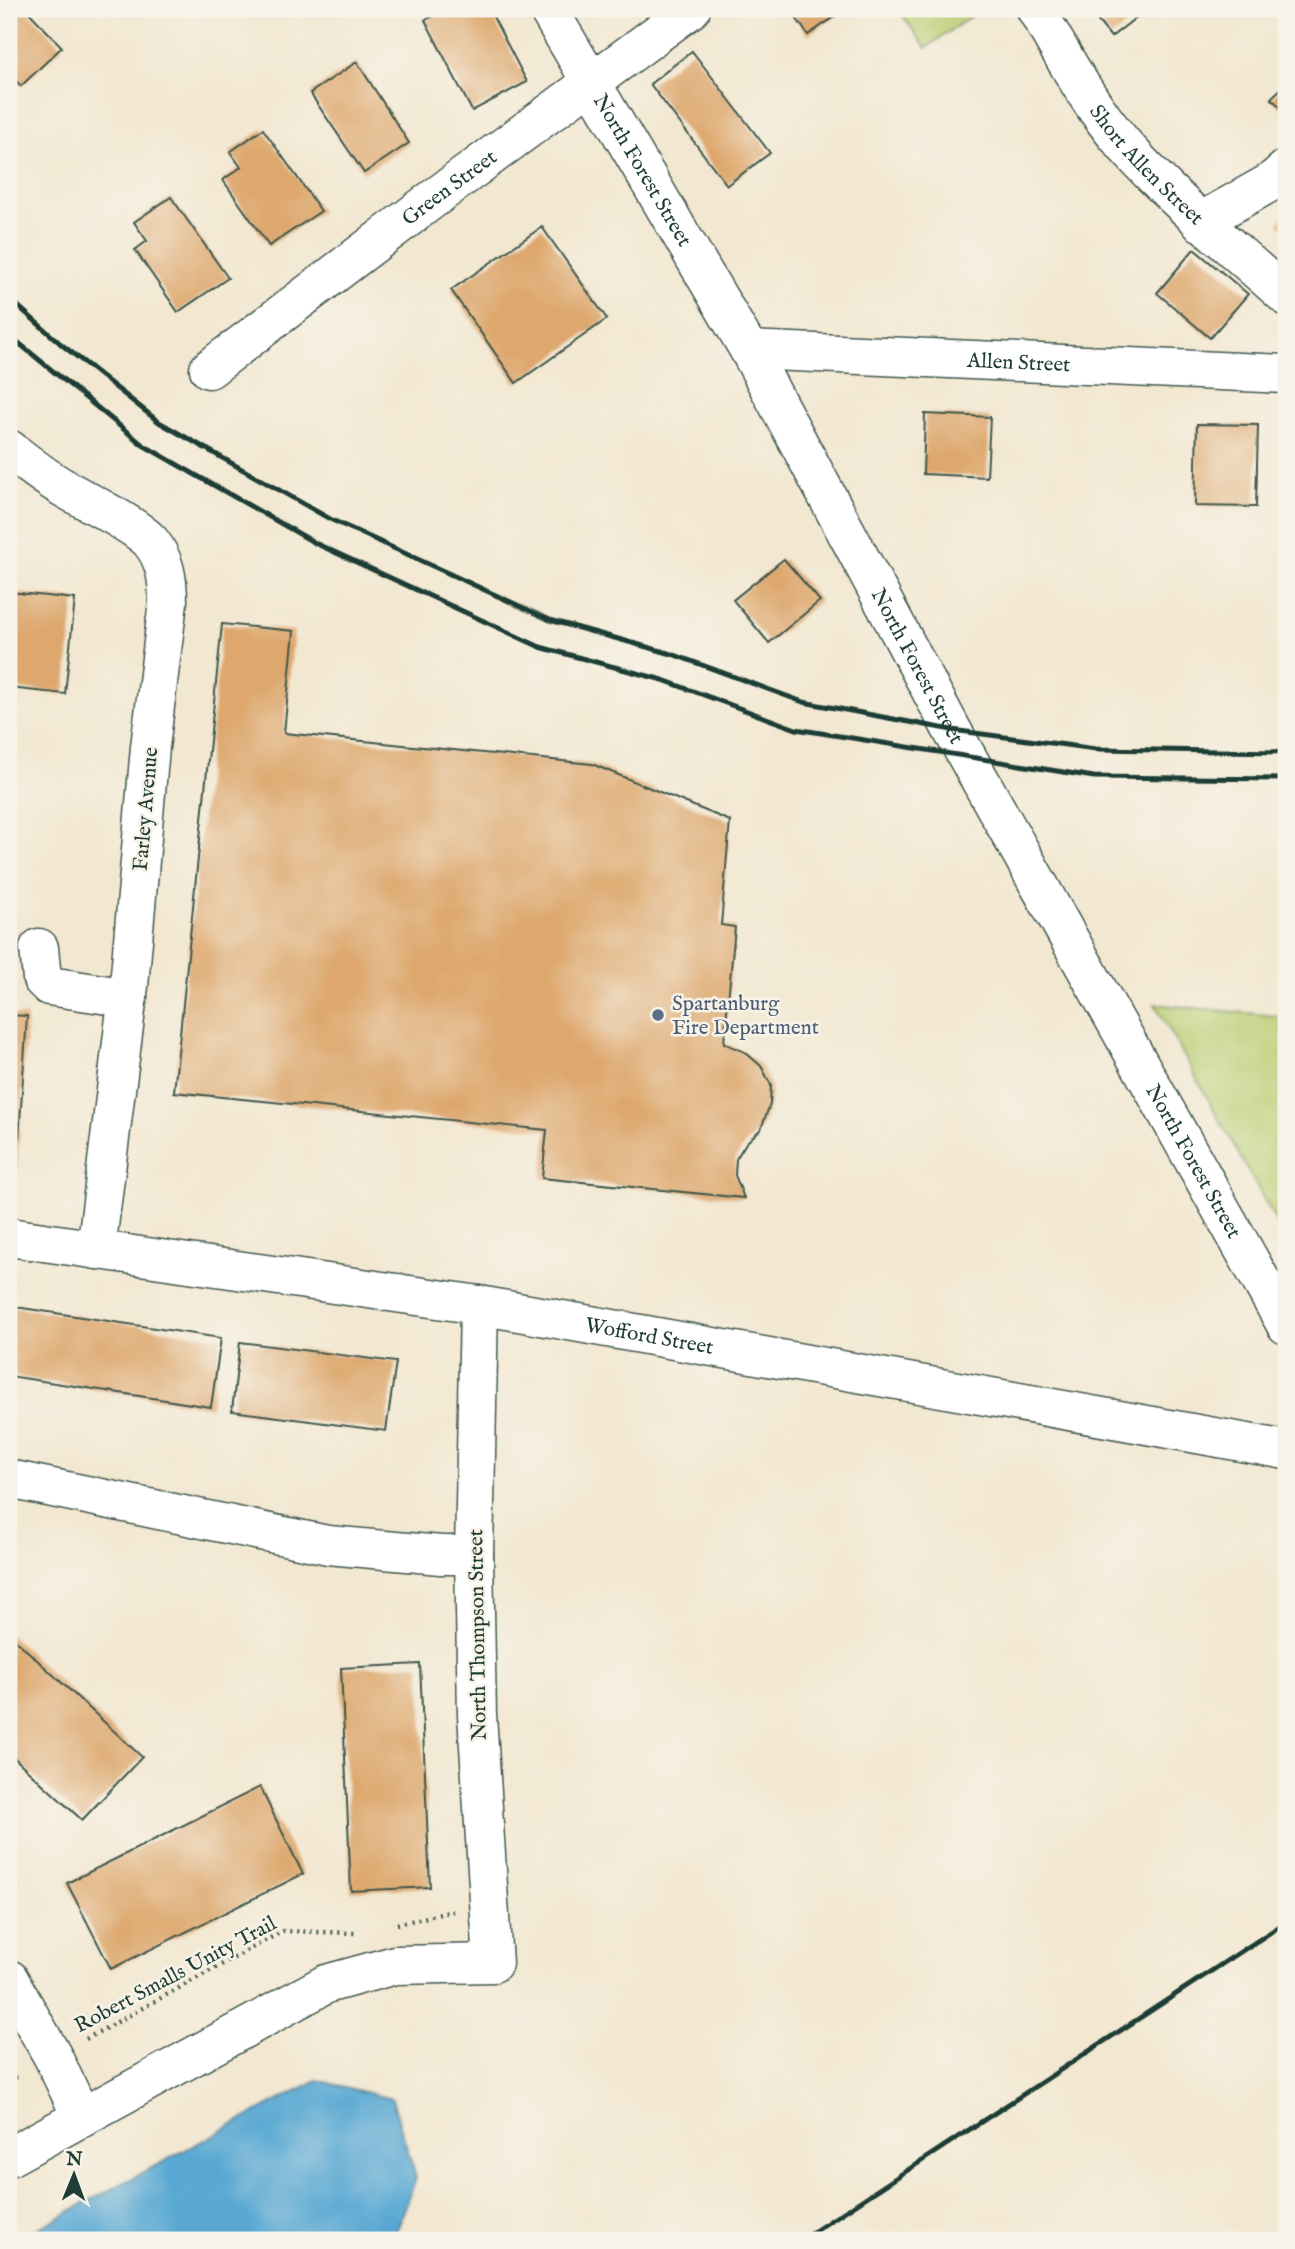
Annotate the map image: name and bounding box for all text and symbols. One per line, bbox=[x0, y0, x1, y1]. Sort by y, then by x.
street label: North Forest Street bbox=[586, 90, 697, 252]
street label: Short Allen Street bbox=[1083, 100, 1209, 232]
street label: Green Street bbox=[397, 144, 503, 233]
street label: Allen Street bbox=[965, 348, 1071, 379]
street label: North Forest Street bbox=[864, 584, 969, 749]
street label: Farley Avenue bbox=[128, 746, 165, 872]
place label: Spartanburg Fire Department bbox=[672, 991, 819, 1042]
marker: Spartanburg Fire Department bbox=[650, 1007, 666, 1023]
street label: North Forest Street bbox=[1139, 1080, 1247, 1244]
street label: Wofford Street bbox=[583, 1312, 715, 1362]
street label: North Thompson Street bbox=[463, 1529, 494, 1741]
street label: Robert Smalls Unity Trail bbox=[70, 1910, 282, 2040]
north arrow bbox=[38, 2140, 108, 2210]
text: N bbox=[65, 2148, 83, 2172]

